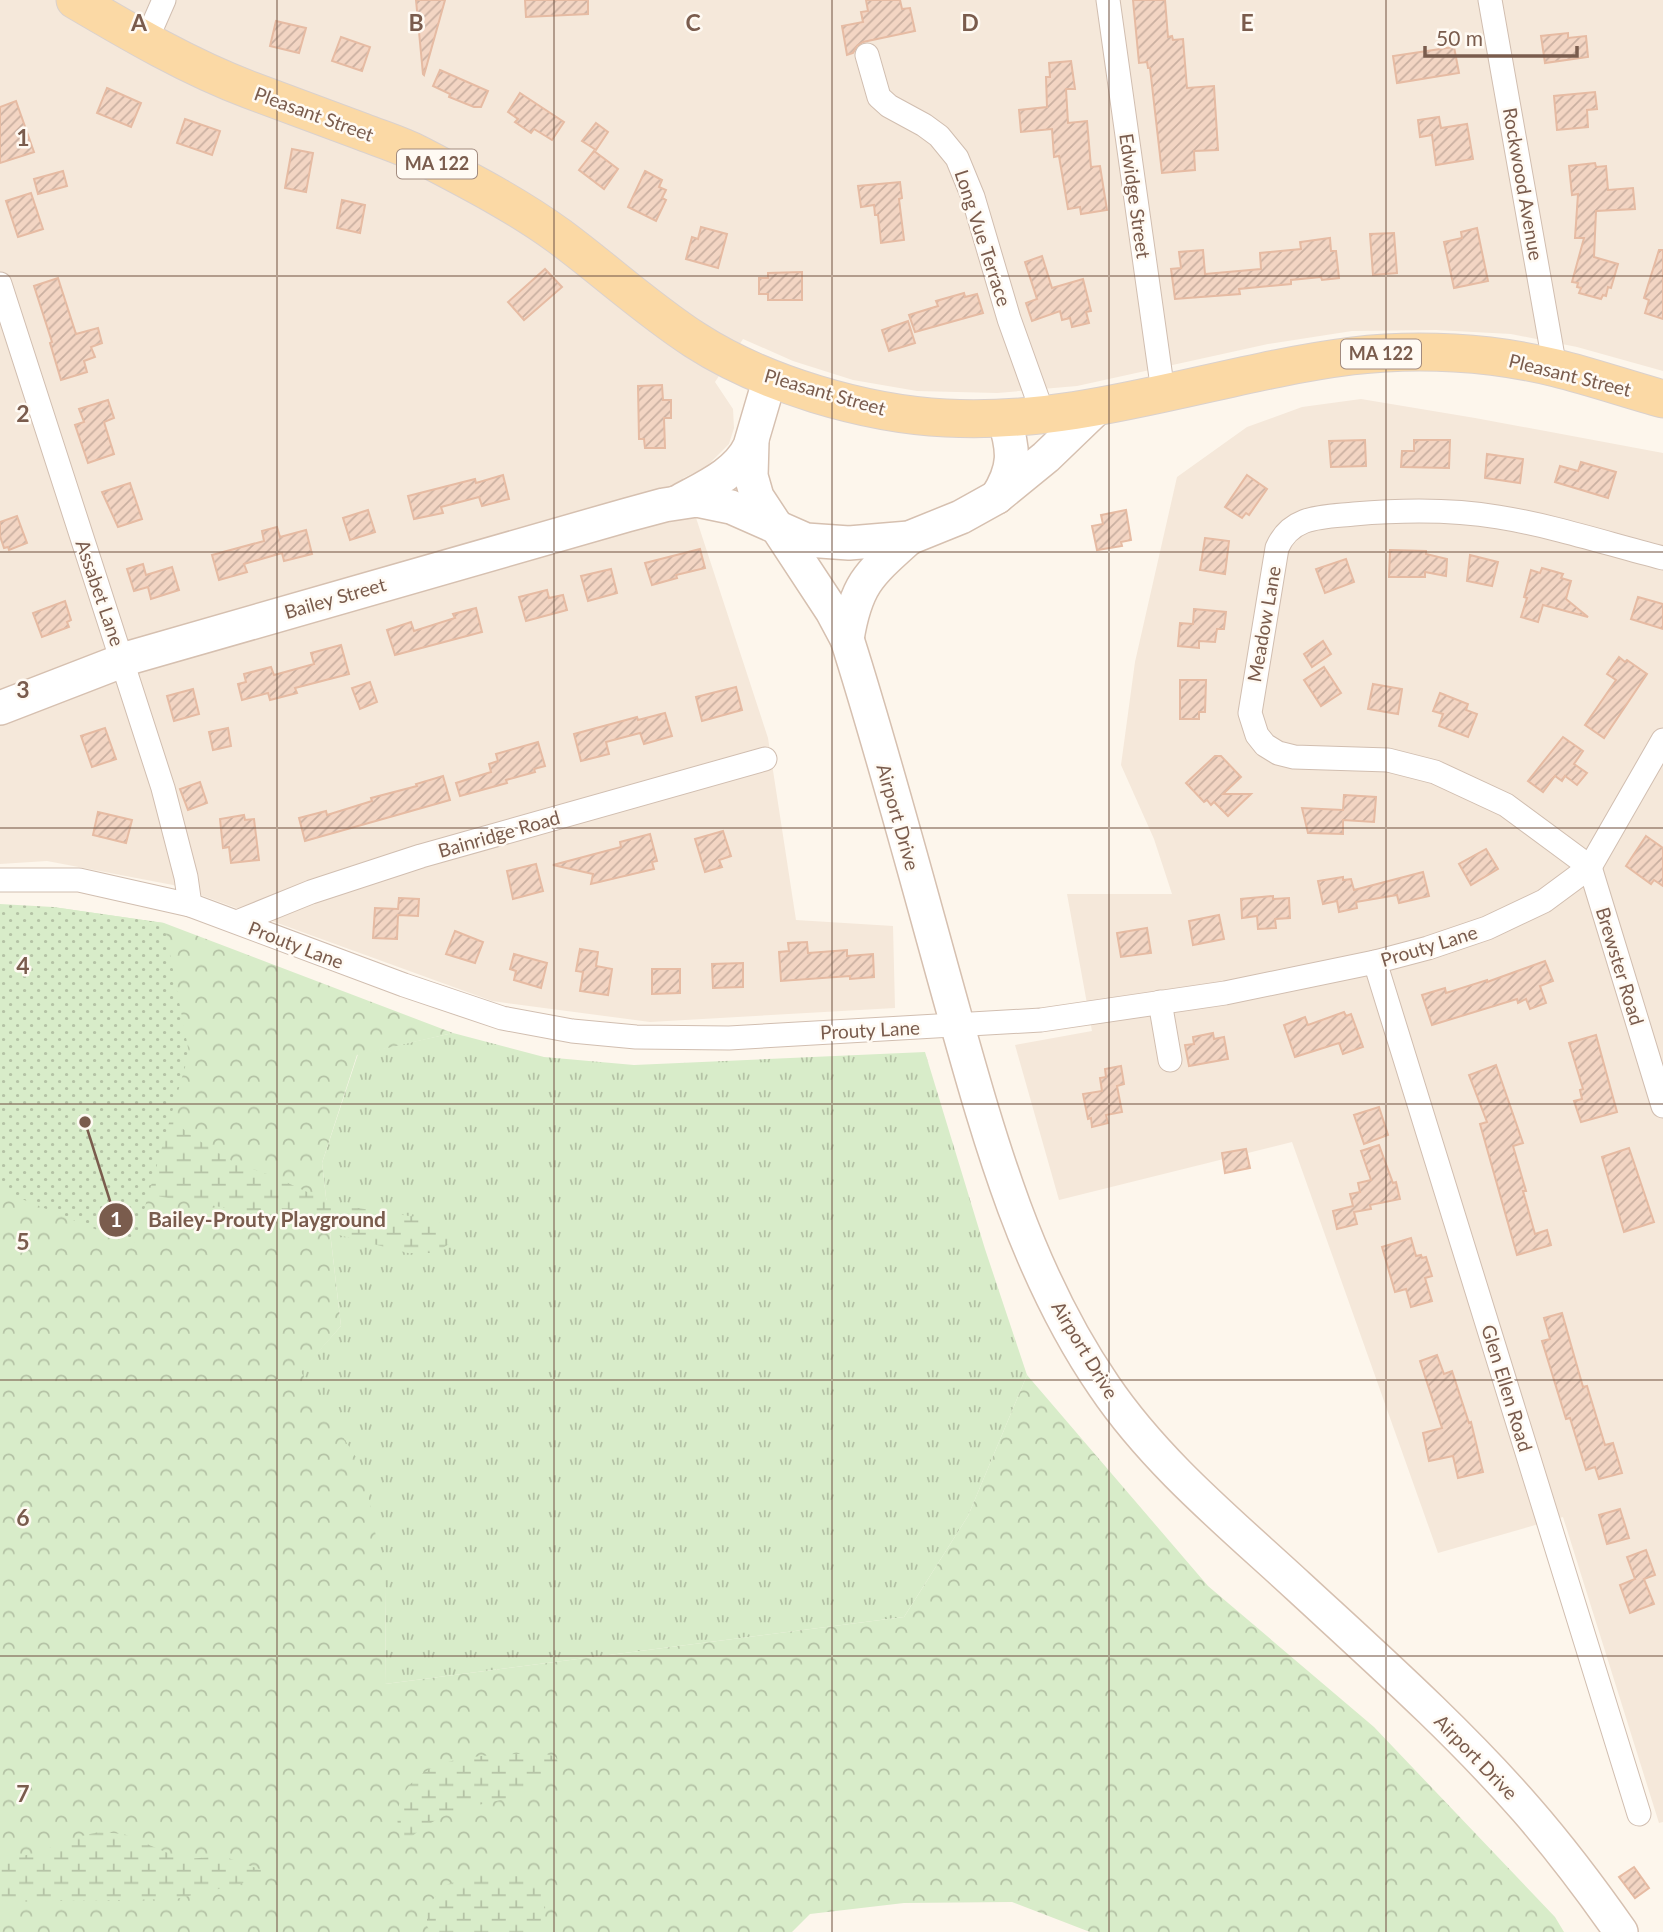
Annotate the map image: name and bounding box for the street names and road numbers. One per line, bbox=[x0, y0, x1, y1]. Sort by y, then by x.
street label: Pleasant Street bbox=[251, 81, 377, 146]
street label: Rockwood Avenue bbox=[1499, 106, 1548, 262]
street label: Edwidge Street bbox=[1115, 132, 1156, 260]
road number: MA 122 bbox=[397, 149, 477, 178]
street label: Long Vue Terrace bbox=[951, 167, 1016, 309]
road number: MA 122 bbox=[1341, 340, 1421, 368]
street label: Pleasant Street bbox=[1507, 348, 1634, 401]
street label: Pleasant Street bbox=[762, 363, 889, 420]
street label: Assabet Lane bbox=[72, 537, 129, 649]
street label: Meadow Lane bbox=[1242, 564, 1285, 684]
street label: Bailey Street bbox=[281, 572, 388, 623]
street label: Airport Drive bbox=[872, 761, 925, 873]
street label: Bainridge Road bbox=[435, 805, 562, 862]
street label: Brewster Road bbox=[1592, 904, 1649, 1028]
street label: Prouty Lane bbox=[245, 916, 347, 973]
street label: Prouty Lane bbox=[1378, 920, 1480, 971]
street label: Prouty Lane bbox=[819, 1015, 920, 1044]
street label: Airport Drive bbox=[1047, 1297, 1124, 1403]
street label: Glen Ellen Road bbox=[1477, 1322, 1538, 1454]
street label: Airport Drive bbox=[1430, 1709, 1523, 1804]

